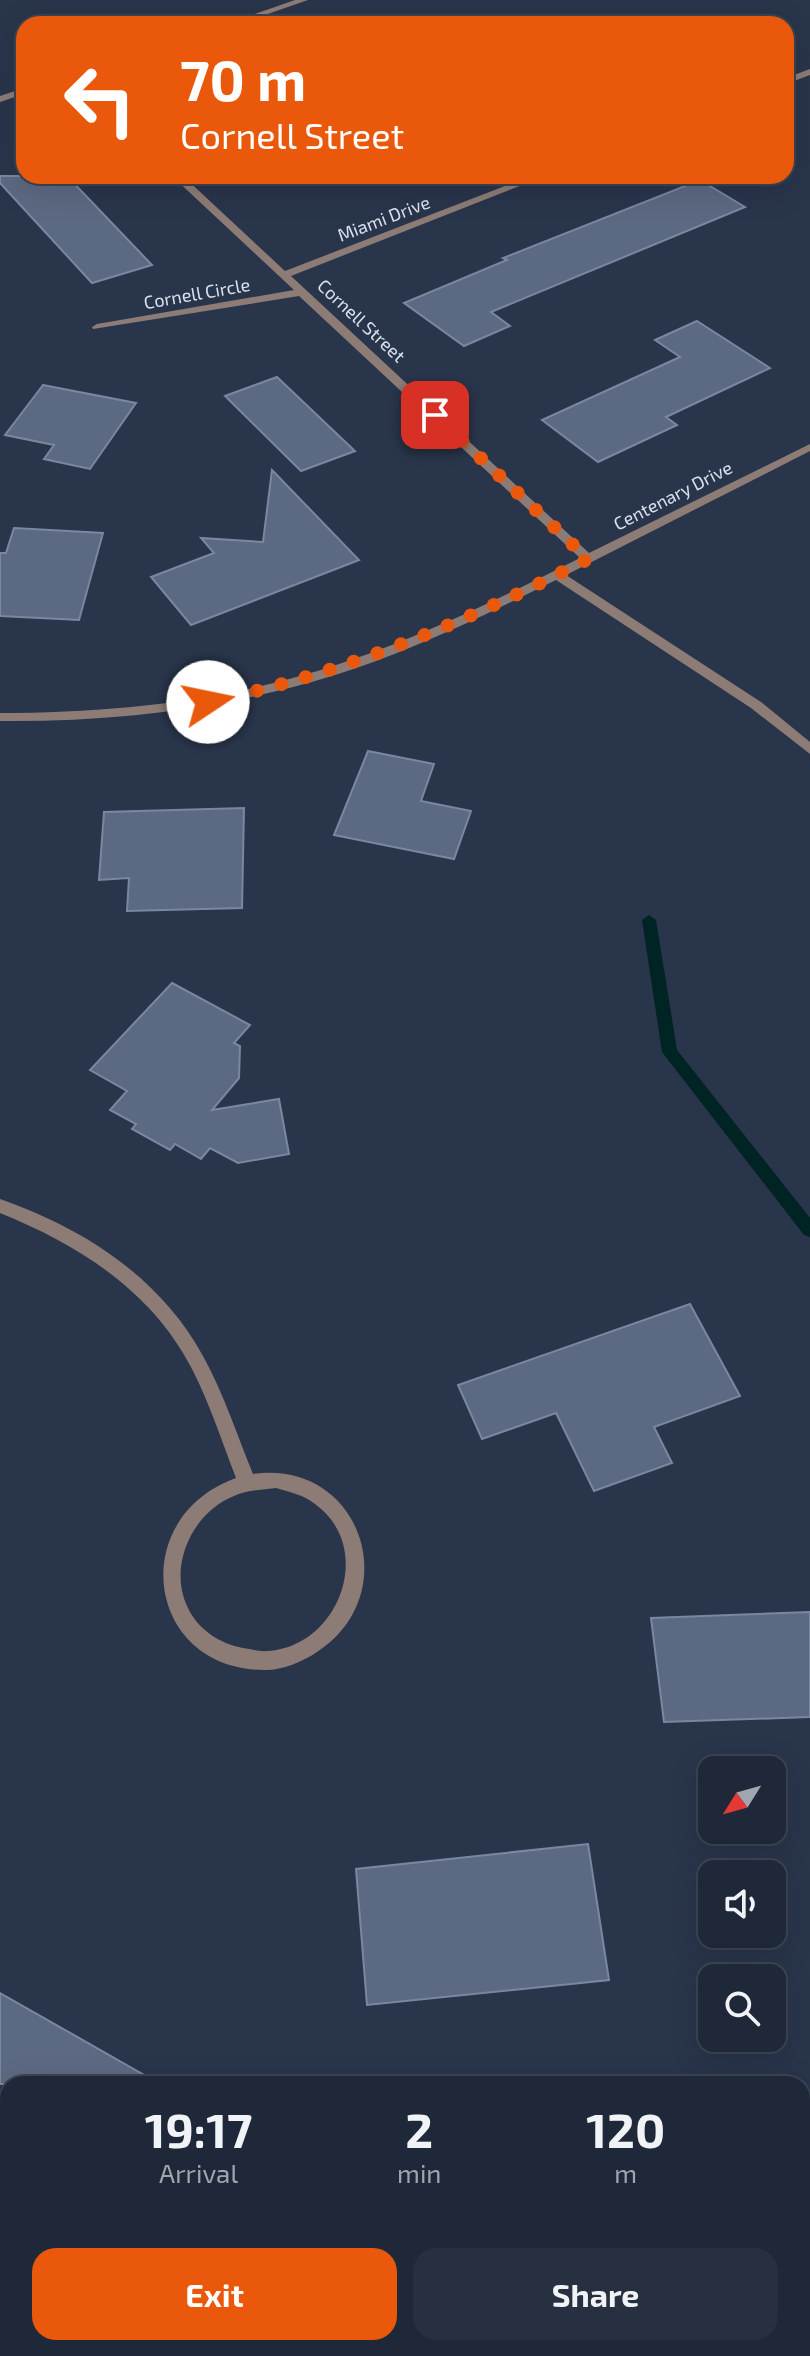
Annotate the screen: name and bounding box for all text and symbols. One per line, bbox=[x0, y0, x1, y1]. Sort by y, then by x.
text: 70 m bbox=[180, 45, 306, 112]
icon: left bbox=[48, 48, 152, 152]
text: Cornell Street bbox=[180, 113, 404, 156]
street label: Miami Drive bbox=[334, 190, 433, 246]
street label: Cornell Circle bbox=[142, 273, 252, 313]
street label: Cornell Street bbox=[313, 274, 410, 367]
pin bbox=[401, 381, 469, 449]
icon: arrive bbox=[413, 393, 457, 437]
street label: Centenary Drive bbox=[609, 456, 736, 534]
position arrow bbox=[166, 660, 250, 744]
north arrow bbox=[698, 1756, 786, 1844]
map controls bbox=[698, 1756, 786, 2052]
button: sound bbox=[698, 1860, 786, 1948]
button: search bbox=[698, 1964, 786, 2052]
text: 19:17 bbox=[145, 2100, 252, 2158]
text: 2 bbox=[405, 2100, 433, 2158]
text: 120 bbox=[586, 2100, 665, 2158]
text: Arrival bbox=[159, 2157, 238, 2188]
text: min bbox=[397, 2157, 441, 2188]
text: m bbox=[614, 2157, 637, 2188]
button: Exit bbox=[32, 2248, 397, 2340]
button: Share bbox=[413, 2248, 778, 2340]

